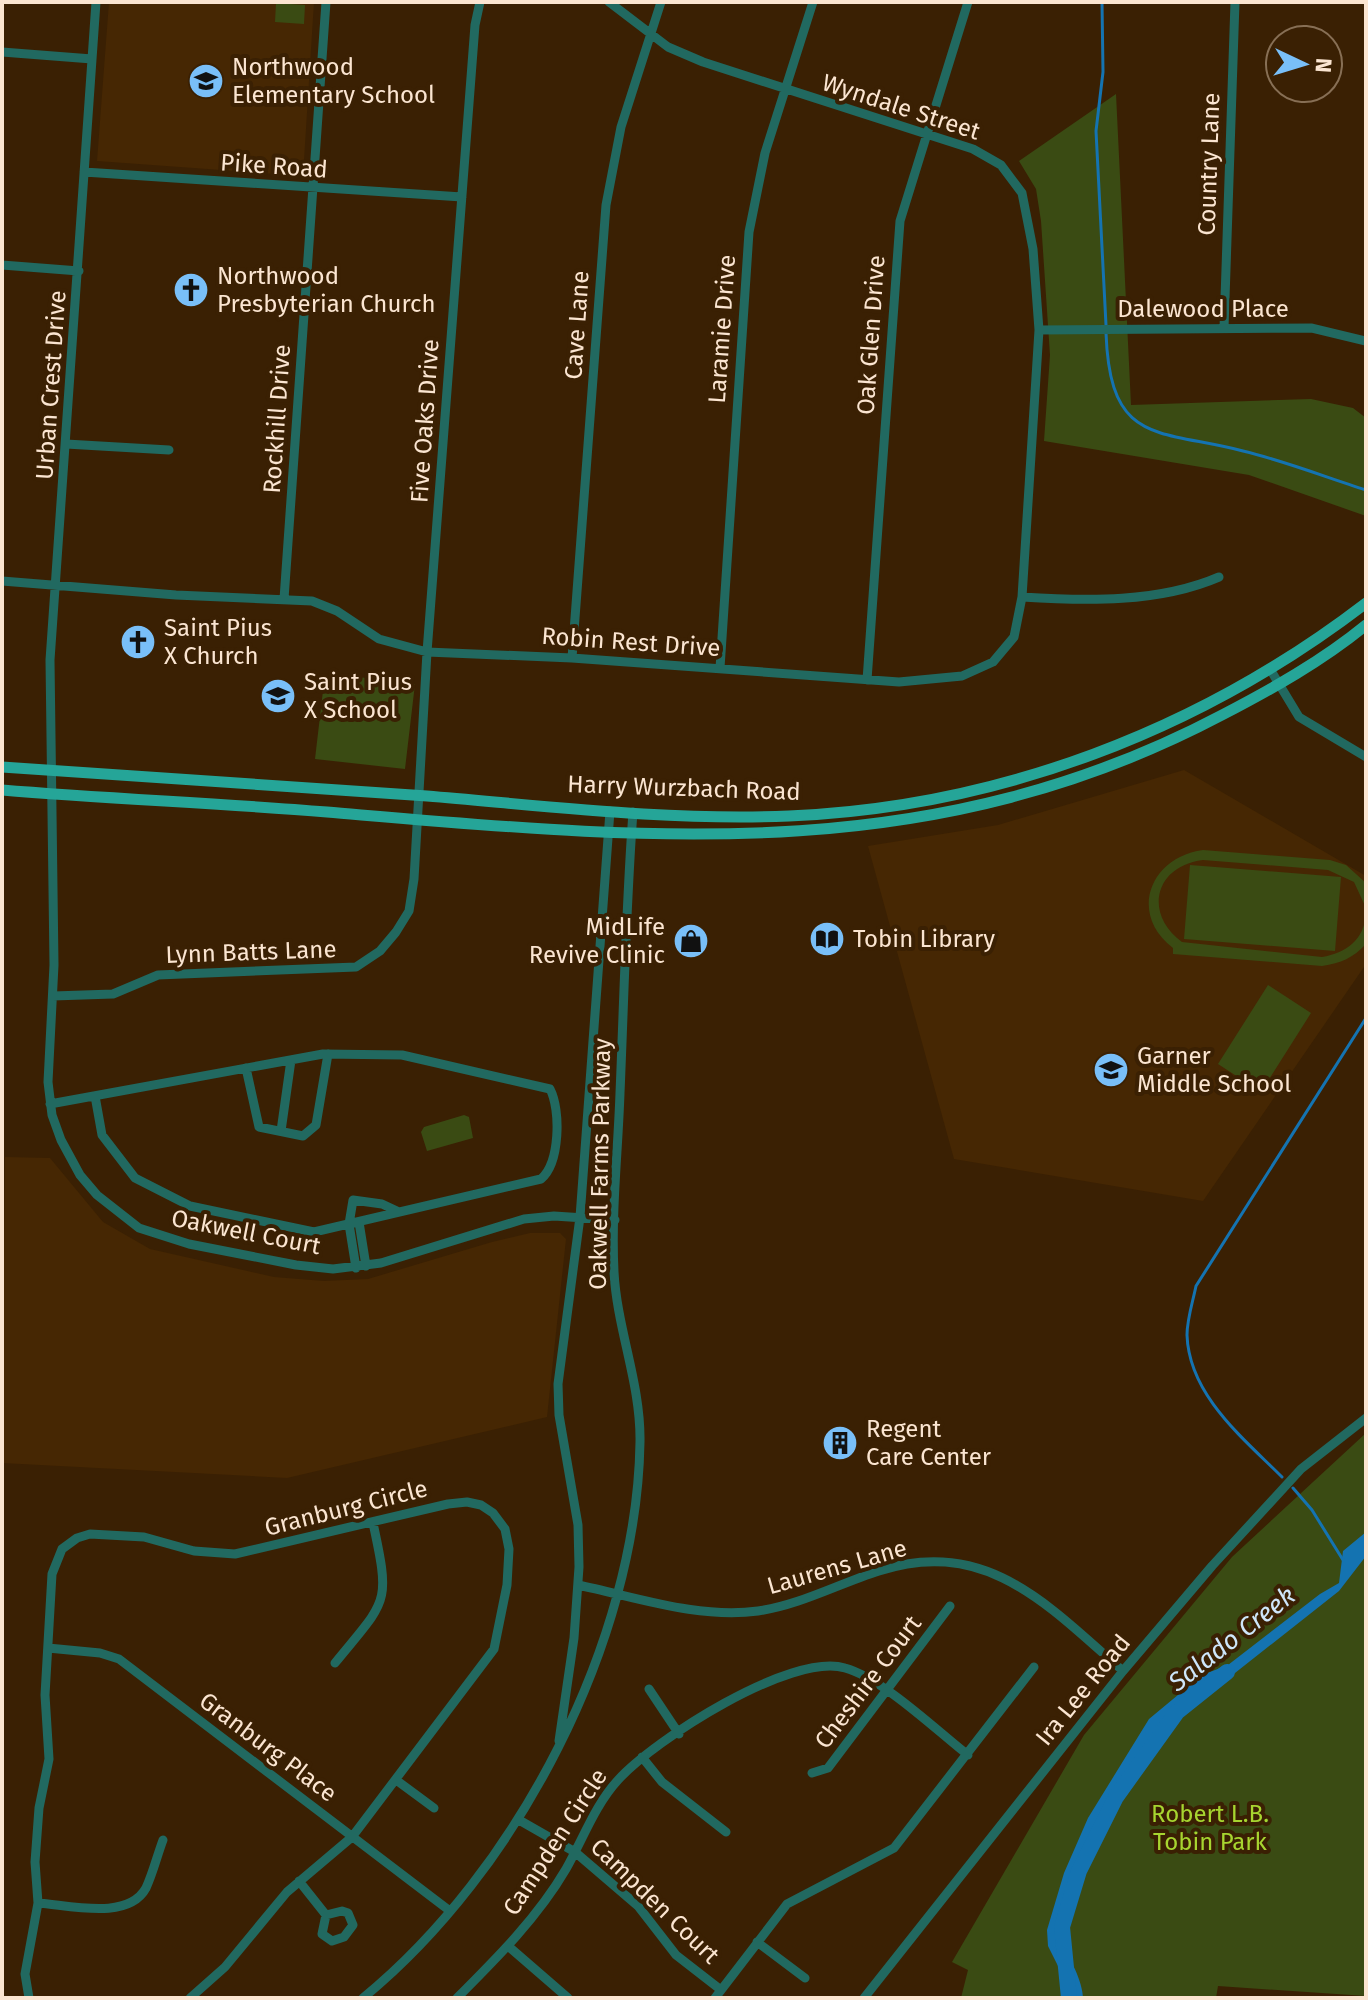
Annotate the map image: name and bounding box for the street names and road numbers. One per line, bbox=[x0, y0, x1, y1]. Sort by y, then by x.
street label: Wyndale Street bbox=[819, 68, 984, 146]
street label: Country Lane bbox=[1193, 92, 1225, 236]
street label: Pike Road bbox=[219, 148, 329, 184]
street label: Laramie Drive bbox=[703, 254, 741, 404]
street label: Oak Glen Drive bbox=[851, 254, 891, 416]
street label: Cave Lane bbox=[559, 270, 595, 380]
street label: Urban Crest Drive bbox=[30, 289, 72, 481]
street label: Dalewood Place bbox=[1117, 295, 1289, 323]
street label: Five Oaks Drive bbox=[405, 338, 445, 504]
street label: Rockhill Drive bbox=[258, 343, 296, 495]
street label: Robin Rest Drive bbox=[541, 622, 721, 662]
street label: Harry Wurzbach Road bbox=[567, 770, 801, 806]
street label: Lynn Batts Lane bbox=[165, 935, 337, 969]
street label: Oakwell Farms Parkway bbox=[584, 1038, 616, 1290]
street label: Oakwell Court bbox=[169, 1204, 323, 1260]
street label: Granburg Circle bbox=[262, 1474, 430, 1542]
street label: Laurens Lane bbox=[764, 1534, 910, 1600]
street label: Cheshire Court bbox=[809, 1610, 927, 1754]
street label: Ira Lee Road bbox=[1030, 1629, 1136, 1751]
street label: Granburg Place bbox=[194, 1686, 342, 1808]
street label: Campden Circle bbox=[497, 1763, 613, 1921]
street label: Campden Court bbox=[585, 1833, 725, 1970]

